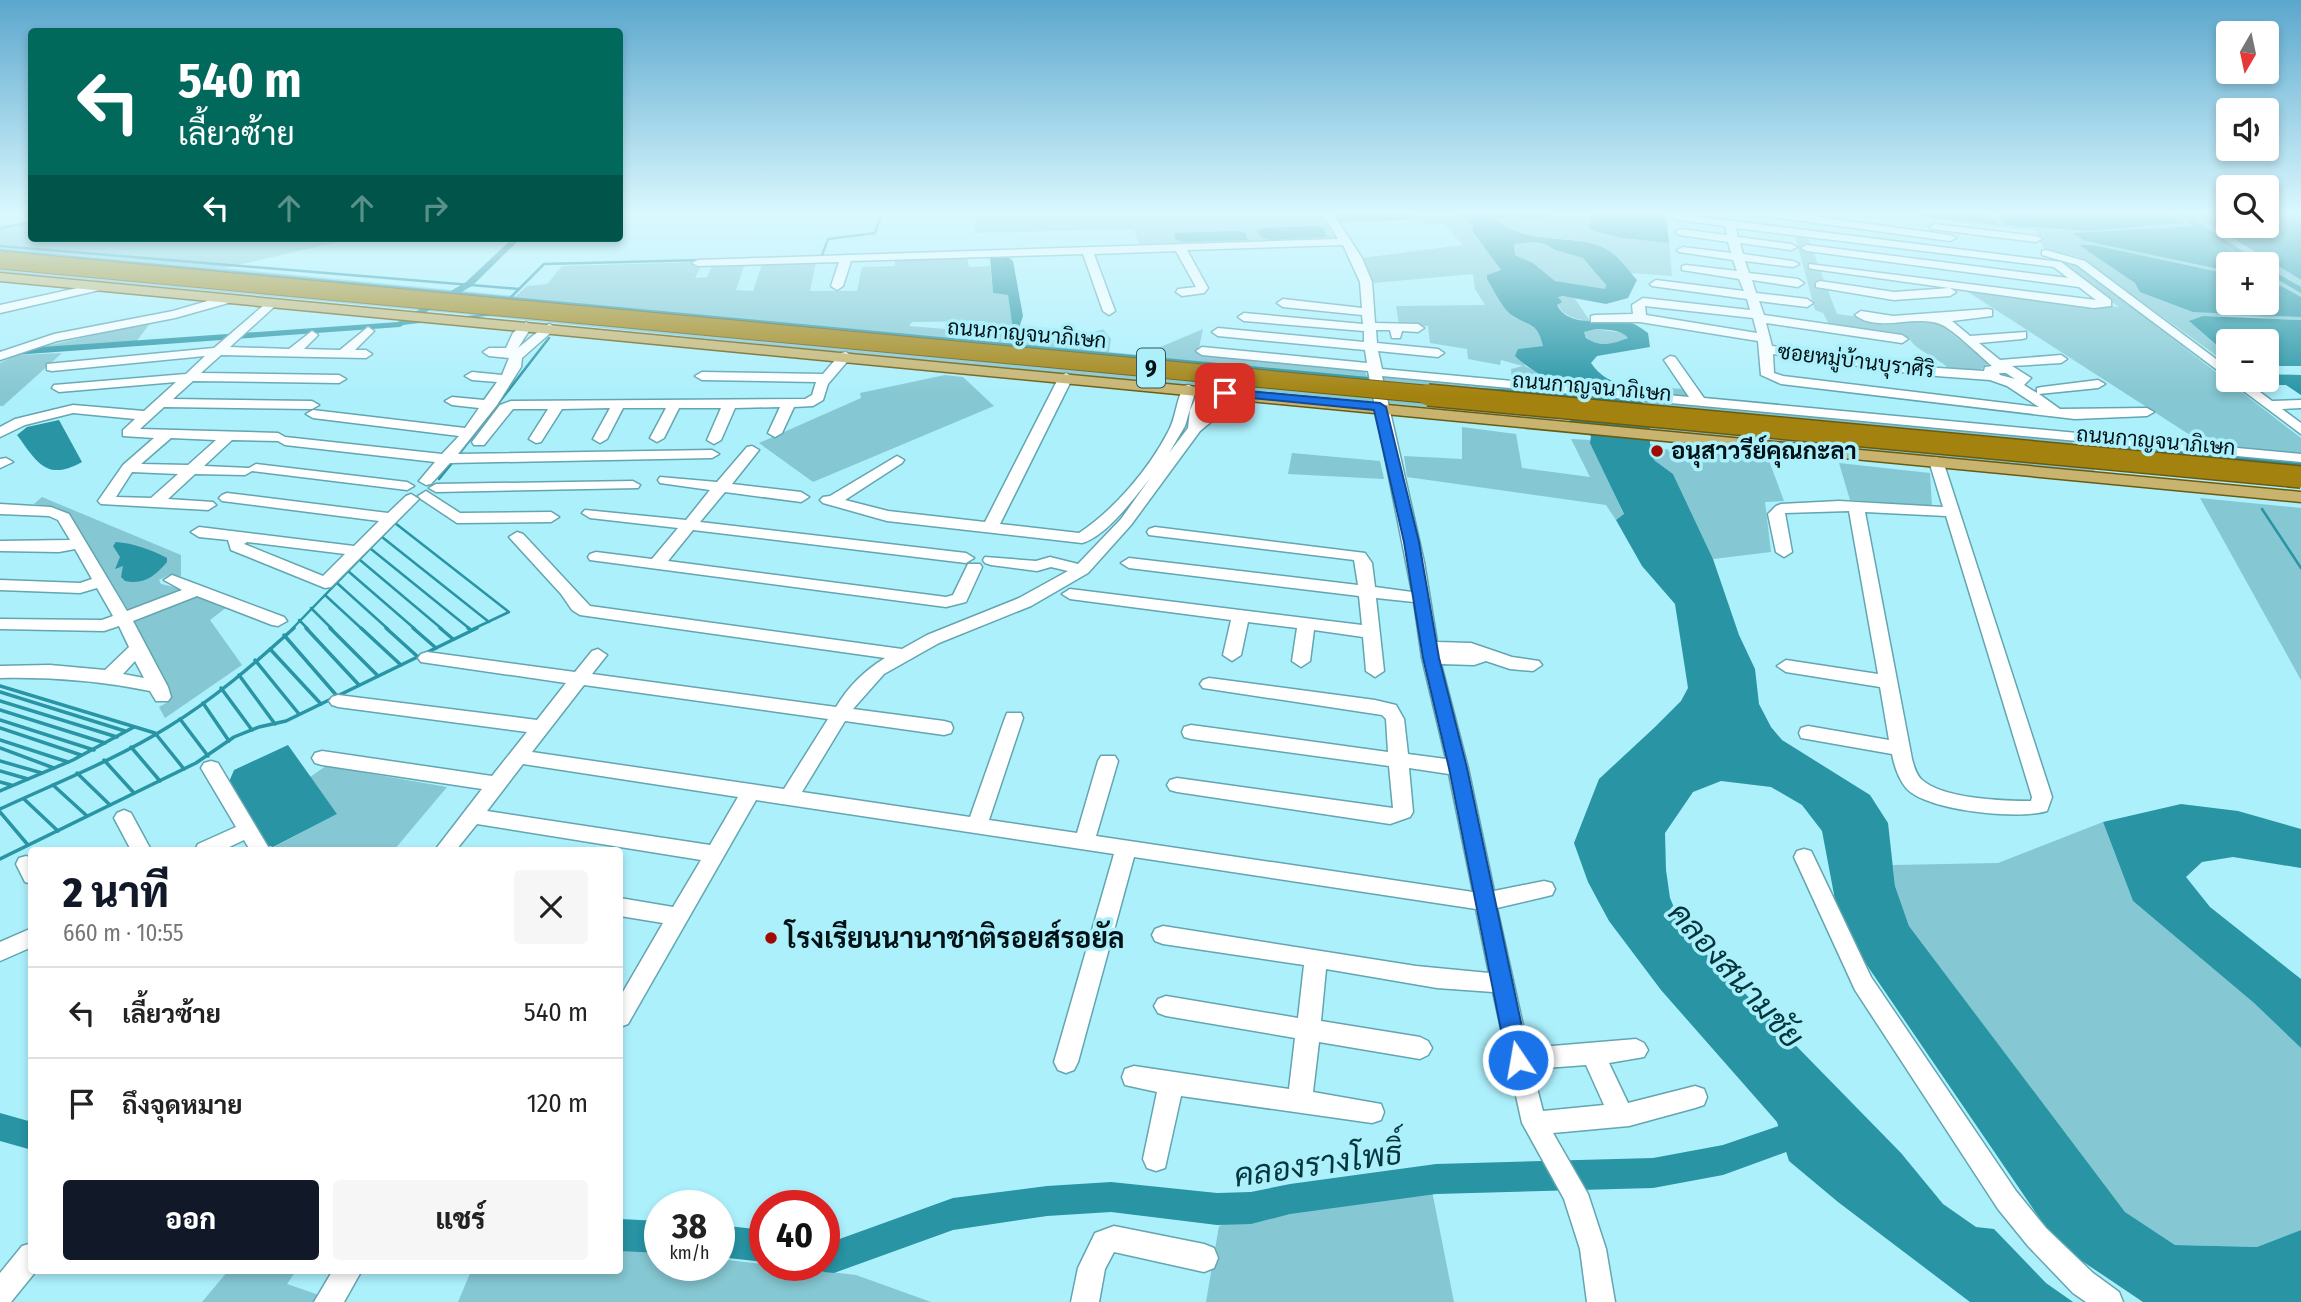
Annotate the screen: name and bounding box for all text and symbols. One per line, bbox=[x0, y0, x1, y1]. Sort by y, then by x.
north arrow bbox=[2216, 21, 2278, 84]
map controls bbox=[2216, 21, 2279, 392]
text: 540 m bbox=[178, 51, 302, 110]
icon: left bbox=[63, 56, 154, 147]
button: sound bbox=[2216, 98, 2279, 161]
text: เลี้ยวซ้าย bbox=[178, 115, 295, 153]
button: search bbox=[2216, 175, 2279, 238]
icon: left bbox=[197, 189, 235, 227]
icon: ahead bbox=[270, 189, 308, 227]
icon: ahead bbox=[343, 189, 381, 227]
icon: right bbox=[416, 189, 454, 227]
button: + bbox=[2216, 252, 2279, 315]
street label: ถนนกาญจนาภิเษก bbox=[946, 314, 1108, 354]
button: − bbox=[2216, 329, 2279, 392]
street label: ซอยหมู่บ้านบุราศิริ bbox=[1776, 339, 1936, 385]
road number: 9 bbox=[1137, 348, 1165, 388]
pin bbox=[1195, 363, 1255, 423]
street label: ถนนกาญจนาภิเษก bbox=[1511, 367, 1673, 407]
icon: arrive bbox=[1206, 374, 1244, 412]
street label: ถนนกาญจนาภิเษก bbox=[2075, 421, 2237, 461]
place label: อนุสาวรีย์คุณกะลา bbox=[1671, 435, 1857, 468]
marker: อนุสาวรีย์คุณกะลา bbox=[1649, 443, 1665, 459]
text: 2 นาที bbox=[63, 868, 169, 918]
button: close bbox=[514, 870, 588, 944]
water label: คลองสนามชัย bbox=[1661, 894, 1811, 1056]
text: 660 m · 10:55 bbox=[63, 919, 184, 947]
place label: โรงเรียนนานาชาติรอยส์รอยัล bbox=[783, 919, 1125, 955]
marker: โรงเรียนนานาชาติรอยส์รอยัล bbox=[763, 930, 779, 946]
icon: left bbox=[63, 994, 101, 1032]
text: 540 m bbox=[524, 997, 588, 1028]
text: เลี้ยวซ้าย bbox=[122, 999, 221, 1030]
position arrow bbox=[1481, 1023, 1555, 1097]
icon: arrive bbox=[63, 1085, 101, 1123]
text: 120 m bbox=[527, 1088, 588, 1119]
text: ถึงจุดหมาย bbox=[122, 1090, 243, 1121]
water label: คลองรางโพธิ์ bbox=[1230, 1124, 1410, 1195]
button: ออก bbox=[63, 1180, 319, 1260]
button: แชร์ bbox=[333, 1180, 588, 1260]
speed limit sign: 40 bbox=[749, 1190, 840, 1281]
text: 38 bbox=[672, 1205, 707, 1247]
text: km/h bbox=[669, 1242, 710, 1264]

